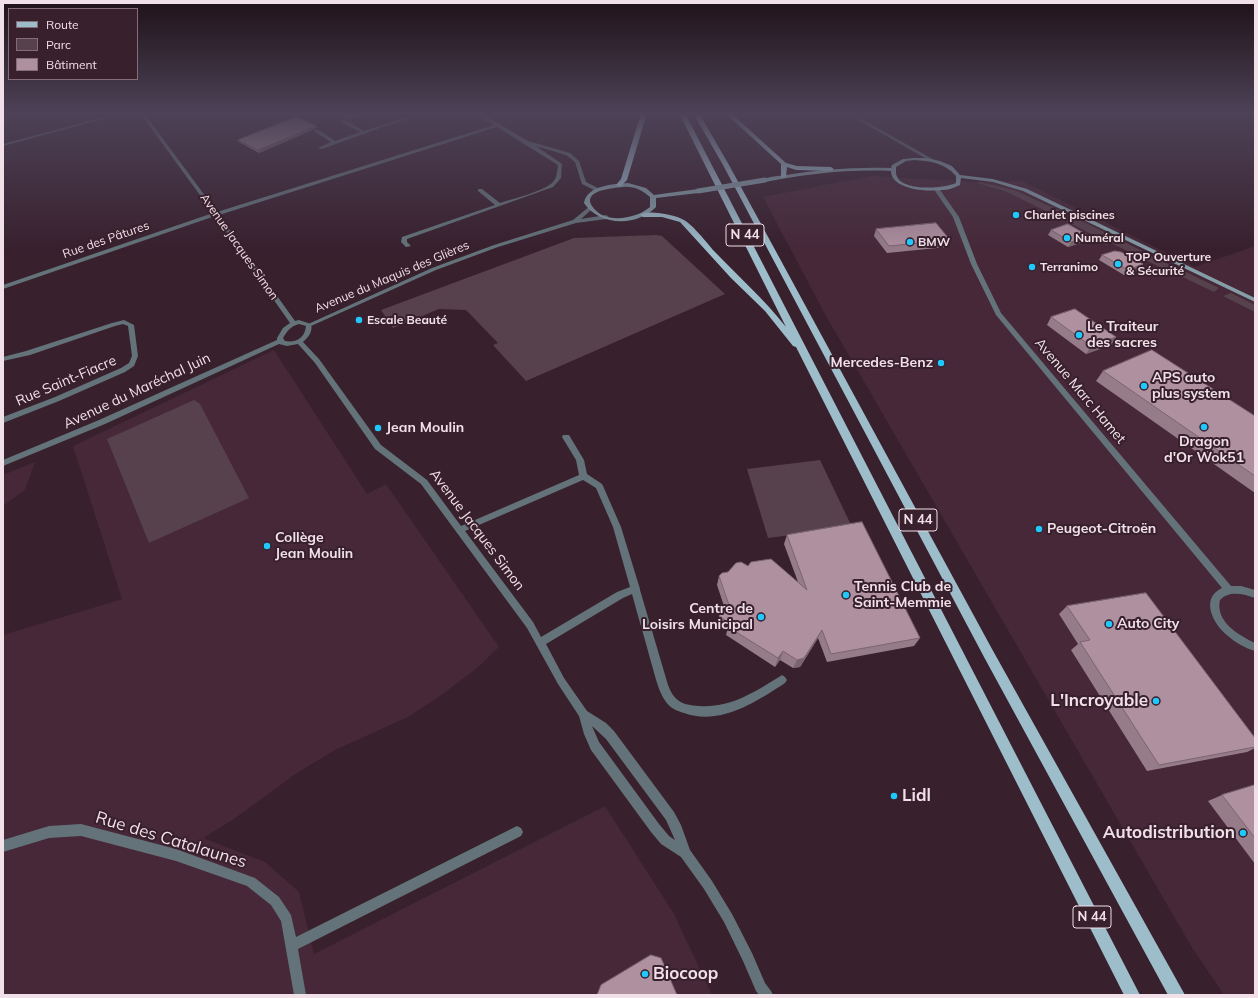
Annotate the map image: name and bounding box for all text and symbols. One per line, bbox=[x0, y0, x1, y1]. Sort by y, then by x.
legend bbox=[8, 8, 138, 80]
text: Route bbox=[46, 17, 79, 32]
text: Parc bbox=[46, 37, 71, 52]
text: Bâtiment bbox=[46, 57, 97, 72]
street label: Avenue Jacques Simon bbox=[197, 191, 281, 303]
place label: Charlet piscines bbox=[1024, 208, 1115, 222]
marker: Charlet piscines bbox=[1011, 210, 1021, 220]
street label: Rue des Pâtures bbox=[61, 218, 151, 262]
road number: N 44 bbox=[726, 224, 764, 246]
place label: Numéral bbox=[1075, 231, 1124, 245]
marker: Numéral bbox=[1062, 233, 1072, 243]
place label: BMW bbox=[918, 235, 950, 249]
marker: BMW bbox=[905, 237, 915, 247]
street label: Avenue du Maquis des Glières bbox=[313, 238, 471, 316]
place label: TOP Ouverture & Sécurité bbox=[1126, 250, 1211, 278]
marker: TOP Ouverture & Sécurité bbox=[1113, 259, 1123, 269]
place label: Terranimo bbox=[1040, 260, 1098, 274]
marker: Terranimo bbox=[1027, 262, 1037, 272]
place label: Escale Beauté bbox=[367, 313, 447, 327]
marker: Escale Beauté bbox=[354, 315, 364, 325]
place label: Le Traiteur des sacres bbox=[1087, 319, 1158, 352]
marker: Le Traiteur des sacres bbox=[1074, 330, 1084, 340]
street label: Avenue Marc Hamet bbox=[1031, 335, 1129, 447]
street label: Avenue du Maréchal Juin bbox=[61, 350, 213, 432]
street label: Rue Saint-Fiacre bbox=[13, 352, 119, 410]
place label: Mercedes-Benz bbox=[831, 355, 933, 371]
marker: Mercedes-Benz bbox=[936, 358, 946, 368]
place label: APS auto plus system bbox=[1152, 370, 1230, 402]
marker: APS auto plus system bbox=[1139, 381, 1149, 391]
place label: Jean Moulin bbox=[386, 420, 464, 436]
marker: Dragon d'Or Wok51 bbox=[1199, 422, 1209, 432]
marker: Jean Moulin bbox=[373, 423, 383, 433]
place label: Dragon d'Or Wok51 bbox=[1164, 434, 1244, 466]
street label: Avenue Jacques Simon bbox=[426, 466, 528, 594]
road number: N 44 bbox=[899, 509, 937, 531]
place label: Peugeot-Citroën bbox=[1047, 521, 1156, 537]
marker: Peugeot-Citroën bbox=[1034, 524, 1044, 534]
place label: Collège Jean Moulin bbox=[275, 530, 353, 562]
marker: Collège Jean Moulin bbox=[262, 541, 272, 551]
place label: Tennis Club de Saint-Memmie bbox=[854, 579, 952, 612]
marker: Tennis Club de Saint-Memmie bbox=[841, 590, 851, 600]
place label: Centre de Loisirs Municipal bbox=[642, 601, 753, 634]
marker: Centre de Loisirs Municipal bbox=[756, 612, 766, 622]
place label: Auto City bbox=[1117, 616, 1179, 632]
marker: Auto City bbox=[1104, 619, 1114, 629]
place label: L'Incroyable bbox=[1050, 691, 1148, 711]
marker: L'Incroyable bbox=[1151, 696, 1161, 706]
place label: Lidl bbox=[902, 786, 931, 806]
marker: Lidl bbox=[889, 791, 899, 801]
street label: Rue des Catalaunes bbox=[93, 807, 249, 873]
place label: Autodistribution bbox=[1103, 823, 1235, 843]
marker: Autodistribution bbox=[1238, 828, 1248, 838]
road number: N 44 bbox=[1073, 906, 1111, 928]
place label: Biocoop bbox=[653, 964, 718, 984]
marker: Biocoop bbox=[640, 969, 650, 979]

